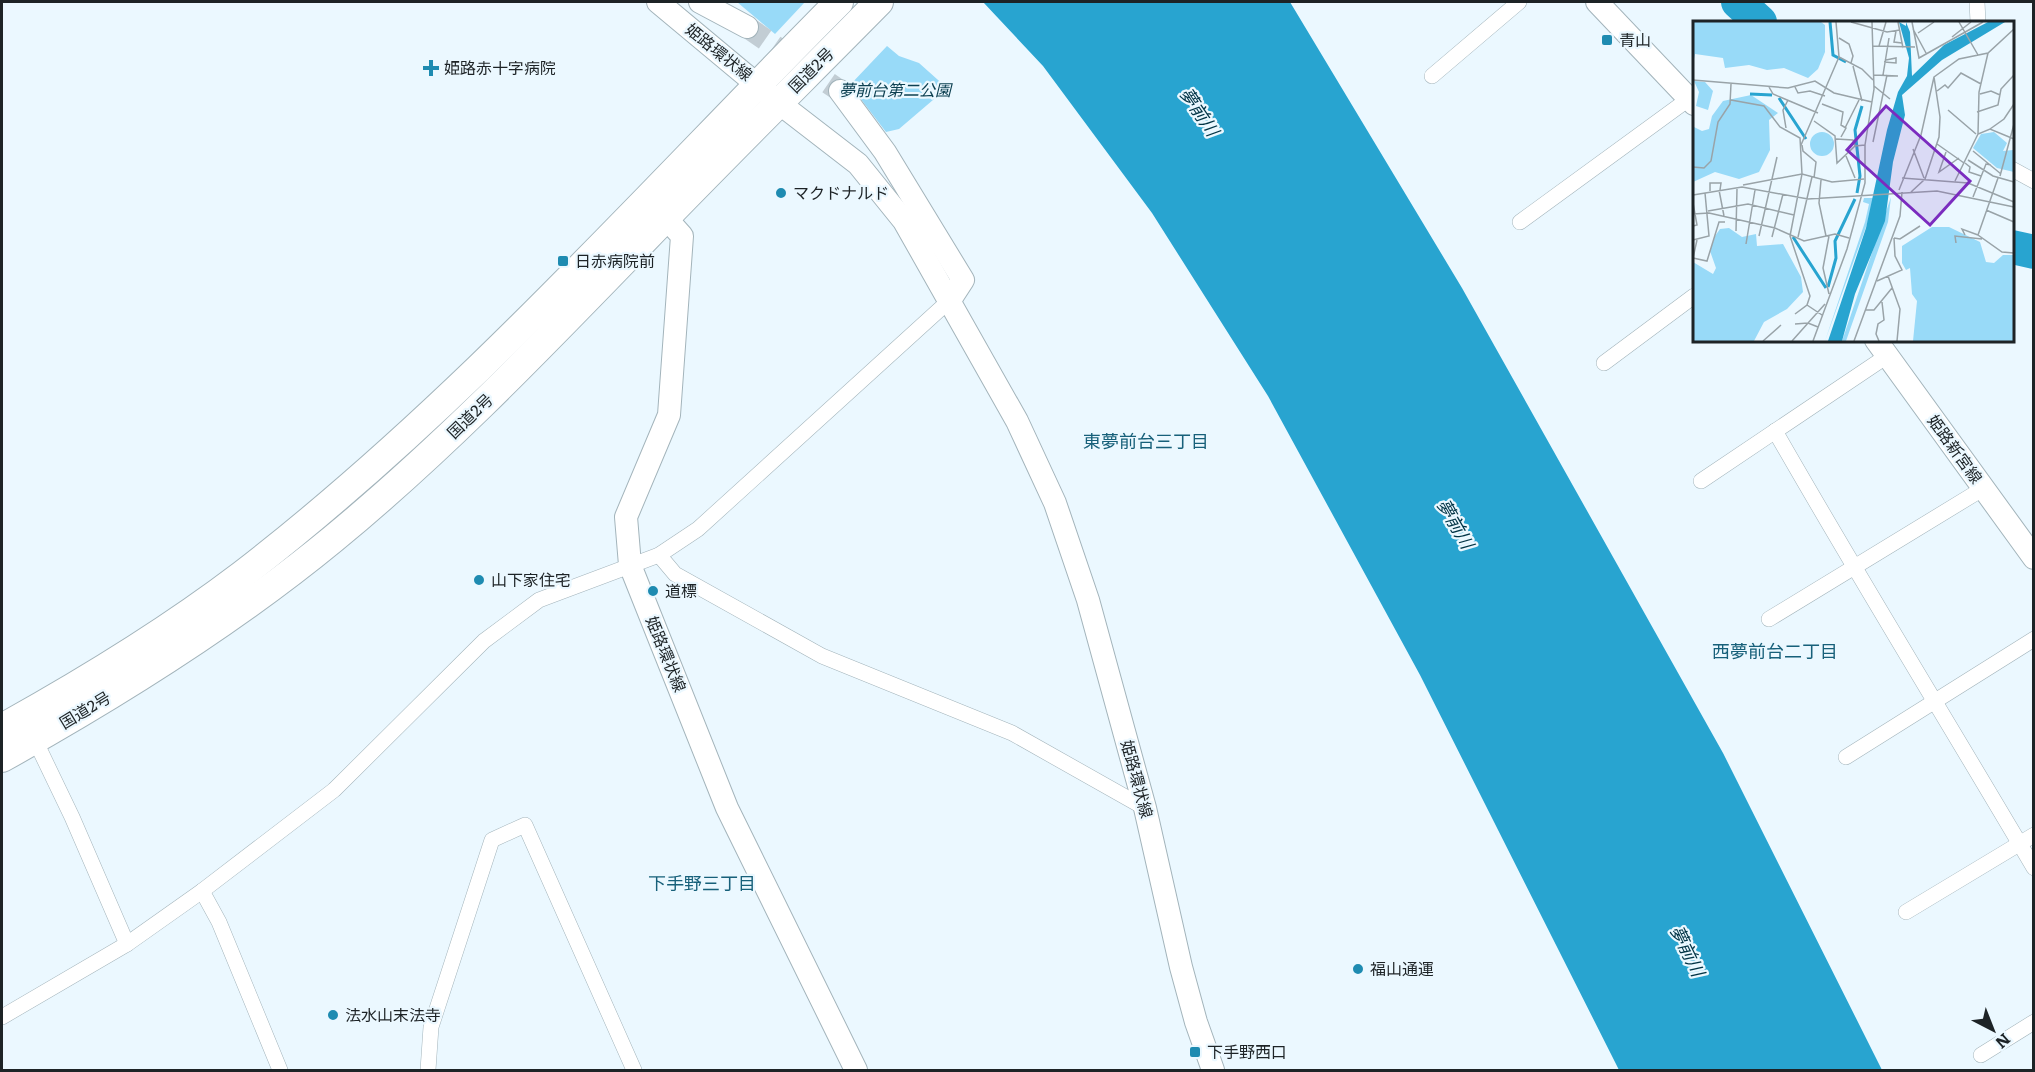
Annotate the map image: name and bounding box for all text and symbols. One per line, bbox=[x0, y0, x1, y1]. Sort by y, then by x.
street label: 姫路環状線 bbox=[681, 17, 758, 86]
inset map bbox=[1693, 21, 2014, 342]
place label: 青山 bbox=[1619, 27, 1651, 51]
marker: 青山 bbox=[1600, 33, 1614, 47]
street label: 国道2号 bbox=[782, 41, 839, 98]
place label: 姫路赤十字病院 bbox=[444, 55, 556, 79]
marker: 姫路赤十字病院 bbox=[422, 59, 440, 77]
park label: 夢前台第二公園 bbox=[839, 77, 953, 101]
water label: 夢前川 bbox=[1174, 81, 1228, 143]
place label: マクドナルド bbox=[793, 180, 889, 204]
marker: マクドナルド bbox=[774, 186, 788, 200]
place label: 日赤病院前 bbox=[575, 248, 655, 272]
marker: 日赤病院前 bbox=[556, 254, 570, 268]
street label: 国道2号 bbox=[441, 387, 498, 443]
street label: 姫路新宮線 bbox=[1923, 409, 1989, 488]
district label: 東夢前台三丁目 bbox=[1083, 427, 1209, 454]
water label: 夢前川 bbox=[1431, 493, 1482, 555]
place label: 山下家住宅 bbox=[491, 567, 571, 591]
marker: 山下家住宅 bbox=[472, 573, 486, 587]
place label: 道標 bbox=[665, 578, 697, 602]
marker: 道標 bbox=[646, 584, 660, 598]
street label: 姫路環状線 bbox=[641, 612, 693, 695]
district label: 西夢前台二丁目 bbox=[1712, 637, 1838, 664]
street label: 国道2号 bbox=[54, 684, 115, 734]
street label: 姫路環状線 bbox=[1116, 737, 1160, 820]
district label: 下手野三丁目 bbox=[648, 869, 756, 896]
water label: 夢前川 bbox=[1664, 920, 1713, 982]
place label: 福山通運 bbox=[1370, 956, 1434, 980]
marker: 福山通運 bbox=[1351, 962, 1365, 976]
north arrow bbox=[1963, 1000, 2023, 1060]
place label: 法水山末法寺 bbox=[345, 1002, 441, 1026]
marker: 法水山末法寺 bbox=[326, 1008, 340, 1022]
text: N bbox=[1991, 1028, 2017, 1055]
place label: 下手野西口 bbox=[1207, 1039, 1287, 1063]
marker: 下手野西口 bbox=[1188, 1045, 1202, 1059]

